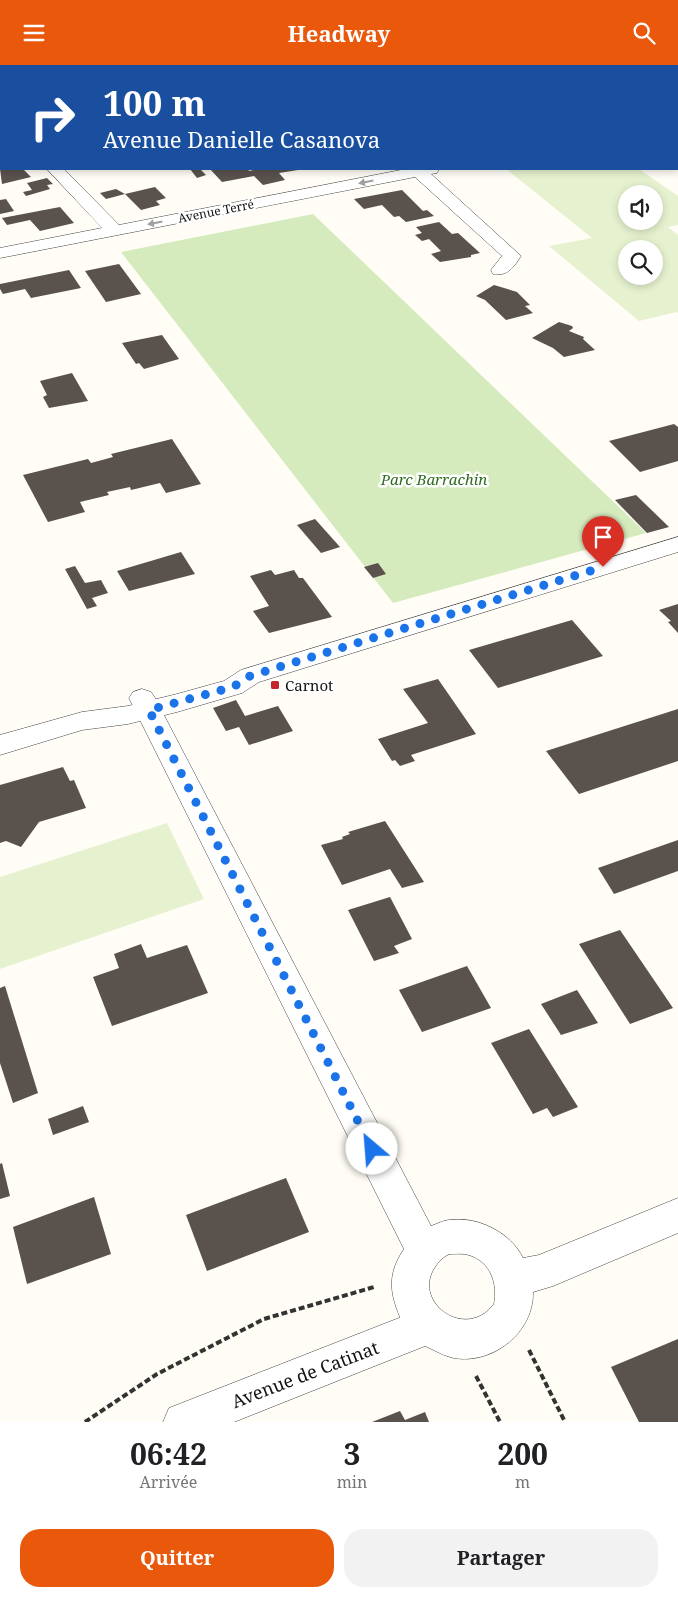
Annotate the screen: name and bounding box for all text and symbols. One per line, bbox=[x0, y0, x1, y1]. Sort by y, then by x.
text: Headway bbox=[288, 18, 390, 48]
icon: menu bbox=[20, 19, 48, 47]
icon: search bbox=[630, 19, 658, 47]
text: 100 m bbox=[103, 79, 206, 126]
icon: right bbox=[20, 85, 85, 150]
text: Avenue Danielle Casanova bbox=[103, 124, 380, 154]
one-way arrow bbox=[358, 178, 374, 186]
map controls bbox=[618, 185, 663, 285]
button: sound bbox=[618, 185, 663, 230]
street label: Avenue Terré bbox=[177, 195, 255, 227]
one-way arrow bbox=[147, 220, 163, 228]
button: search bbox=[618, 240, 663, 285]
park label: Parc Barrachin bbox=[380, 469, 487, 489]
pin bbox=[582, 516, 624, 567]
icon: arrive bbox=[589, 523, 617, 551]
place label: Carnot bbox=[285, 675, 333, 695]
marker: Carnot bbox=[269, 679, 281, 691]
position arrow bbox=[345, 1122, 397, 1174]
street label: Avenue de Catinat bbox=[228, 1335, 382, 1413]
text: 06:42 bbox=[130, 1433, 207, 1474]
text: 3 bbox=[344, 1433, 360, 1474]
text: 200 bbox=[497, 1433, 548, 1474]
text: Arrivée bbox=[139, 1471, 197, 1493]
text: min bbox=[337, 1471, 367, 1493]
text: m bbox=[515, 1471, 530, 1493]
button: Quitter bbox=[20, 1529, 334, 1587]
button: Partager bbox=[344, 1529, 658, 1587]

